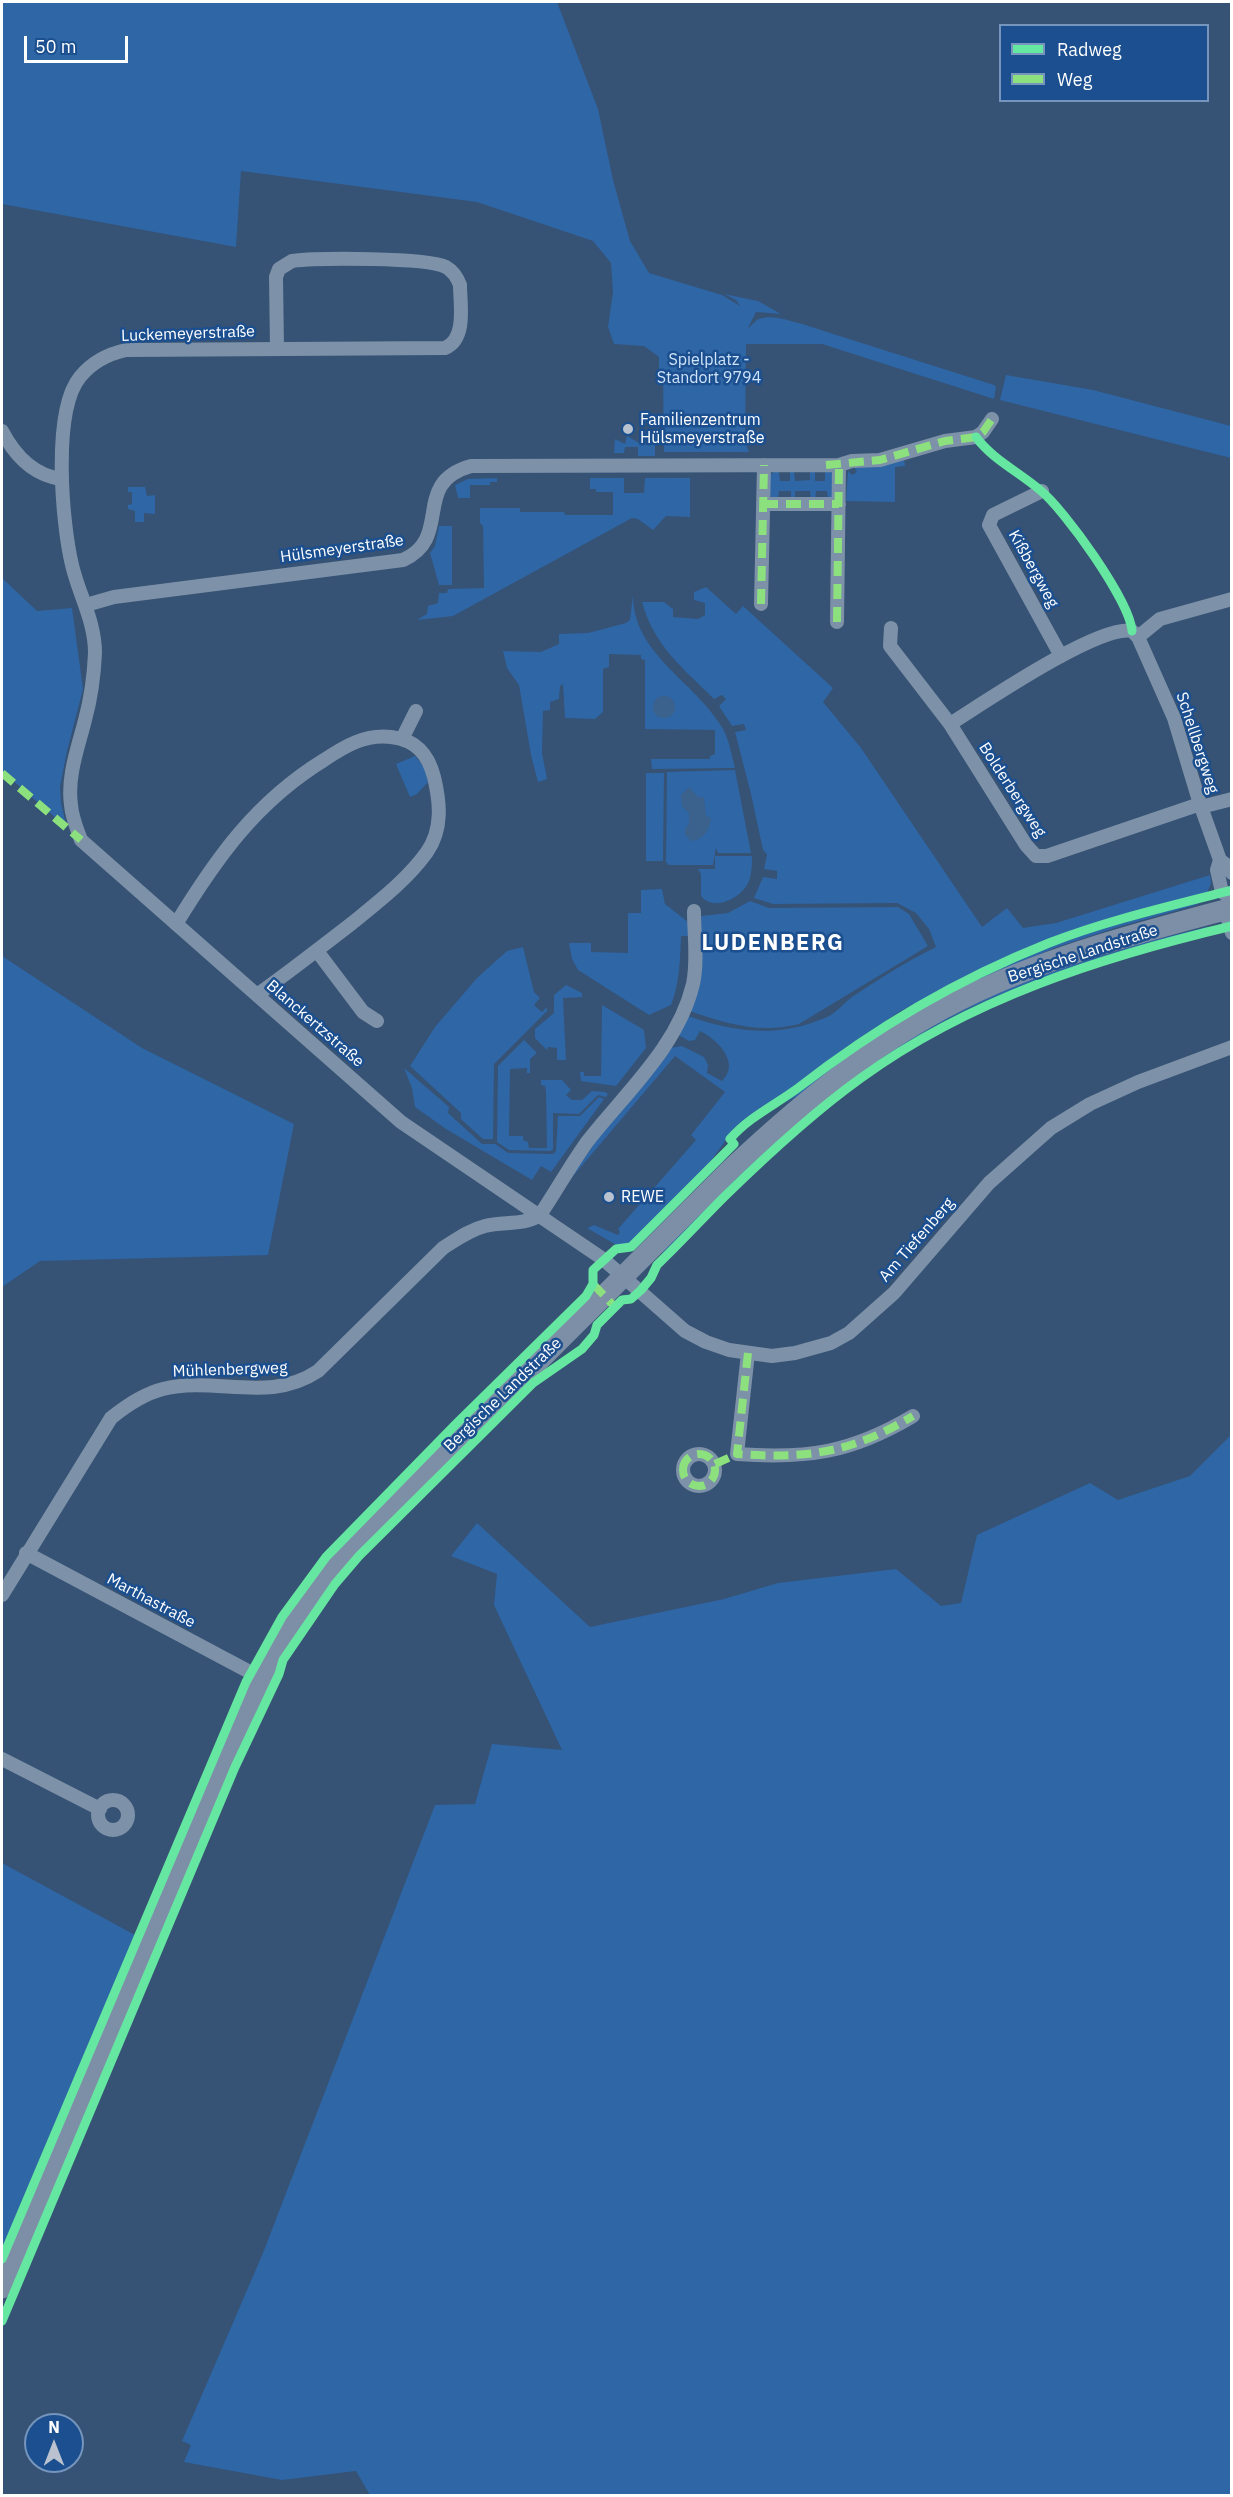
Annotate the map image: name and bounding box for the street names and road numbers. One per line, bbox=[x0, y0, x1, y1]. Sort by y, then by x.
street label: Luckemeyerstraße bbox=[121, 322, 255, 346]
street label: Kißbergweg bbox=[1004, 527, 1062, 611]
street label: Hülsmeyerstraße bbox=[279, 531, 405, 567]
street label: Schellbergweg bbox=[1172, 690, 1222, 796]
street label: Bolderbergweg bbox=[974, 739, 1050, 841]
street label: Bergische Landstraße bbox=[1006, 921, 1160, 987]
street label: Blanckertzstraße bbox=[262, 976, 368, 1072]
street label: Am Tiefenberg bbox=[875, 1194, 959, 1286]
street label: Bergische Landstraße bbox=[440, 1334, 566, 1456]
street label: Mühlenbergweg bbox=[172, 1358, 288, 1382]
street label: Marthastraße bbox=[103, 1570, 199, 1632]

